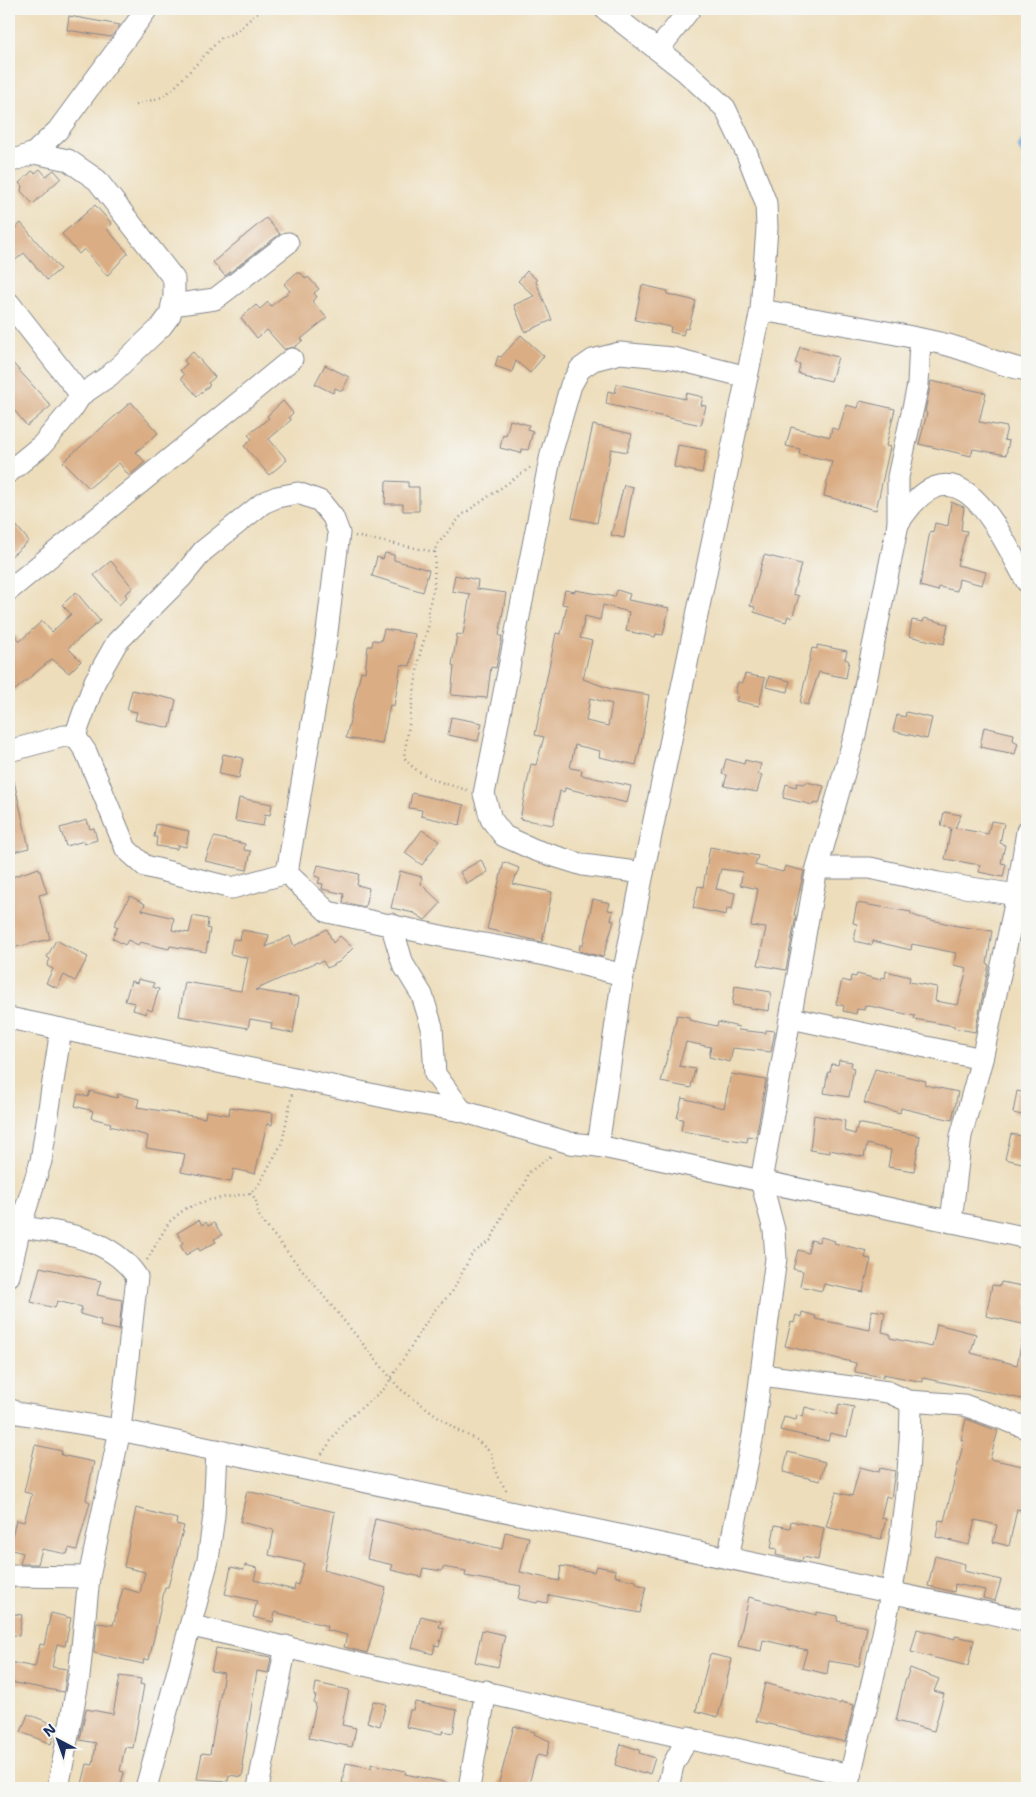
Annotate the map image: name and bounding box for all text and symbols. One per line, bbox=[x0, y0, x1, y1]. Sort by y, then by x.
north arrow bbox=[32, 1714, 82, 1764]
text: N bbox=[39, 1720, 60, 1741]

